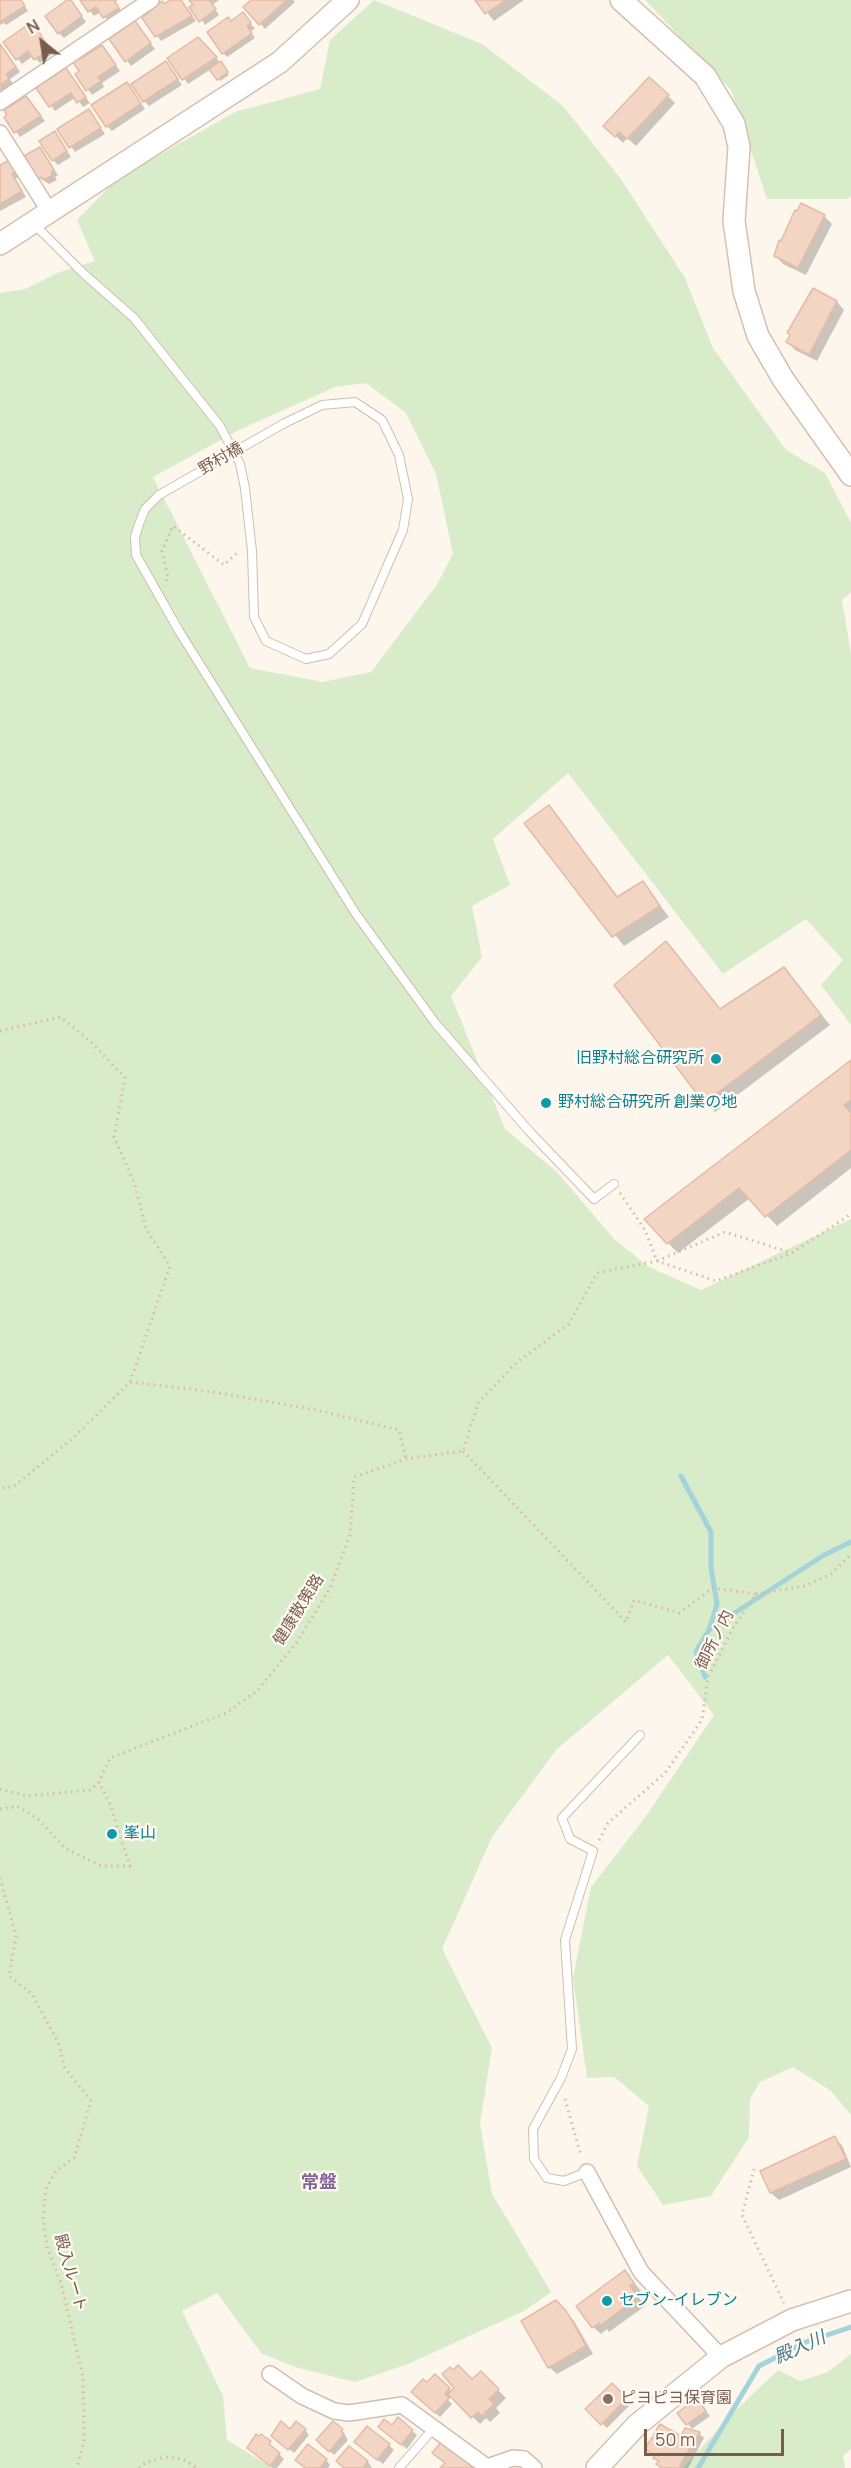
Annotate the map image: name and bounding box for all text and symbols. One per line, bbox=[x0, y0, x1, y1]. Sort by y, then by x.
north arrow bbox=[12, 12, 72, 72]
text: N bbox=[23, 14, 43, 39]
street label: 野村橋 bbox=[195, 439, 247, 479]
place label: 旧野村総合研究所 bbox=[576, 1049, 704, 1069]
marker: 旧野村総合研究所 bbox=[709, 1052, 723, 1066]
place label: 野村総合研究所 創業の地 bbox=[558, 1093, 737, 1113]
marker: 野村総合研究所 創業の地 bbox=[539, 1096, 553, 1110]
street label: 健康散策路 bbox=[270, 1571, 328, 1649]
street label: 御所ノ内 bbox=[692, 1607, 738, 1673]
place label: 峯山 bbox=[124, 1824, 156, 1844]
marker: 峯山 bbox=[105, 1827, 119, 1841]
district label: 常盤 bbox=[301, 2172, 337, 2194]
street label: 殿入ルート bbox=[50, 2232, 90, 2314]
place label: セブン-イレブン bbox=[619, 2291, 738, 2311]
marker: セブン-イレブン bbox=[600, 2294, 614, 2308]
water label: 殿入川 bbox=[771, 2327, 829, 2369]
place label: ピヨピヨ保育園 bbox=[620, 2389, 732, 2409]
marker: ピヨピヨ保育園 bbox=[601, 2392, 615, 2406]
scale bar bbox=[647, 2417, 786, 2455]
text: 50 m bbox=[655, 2427, 695, 2451]

